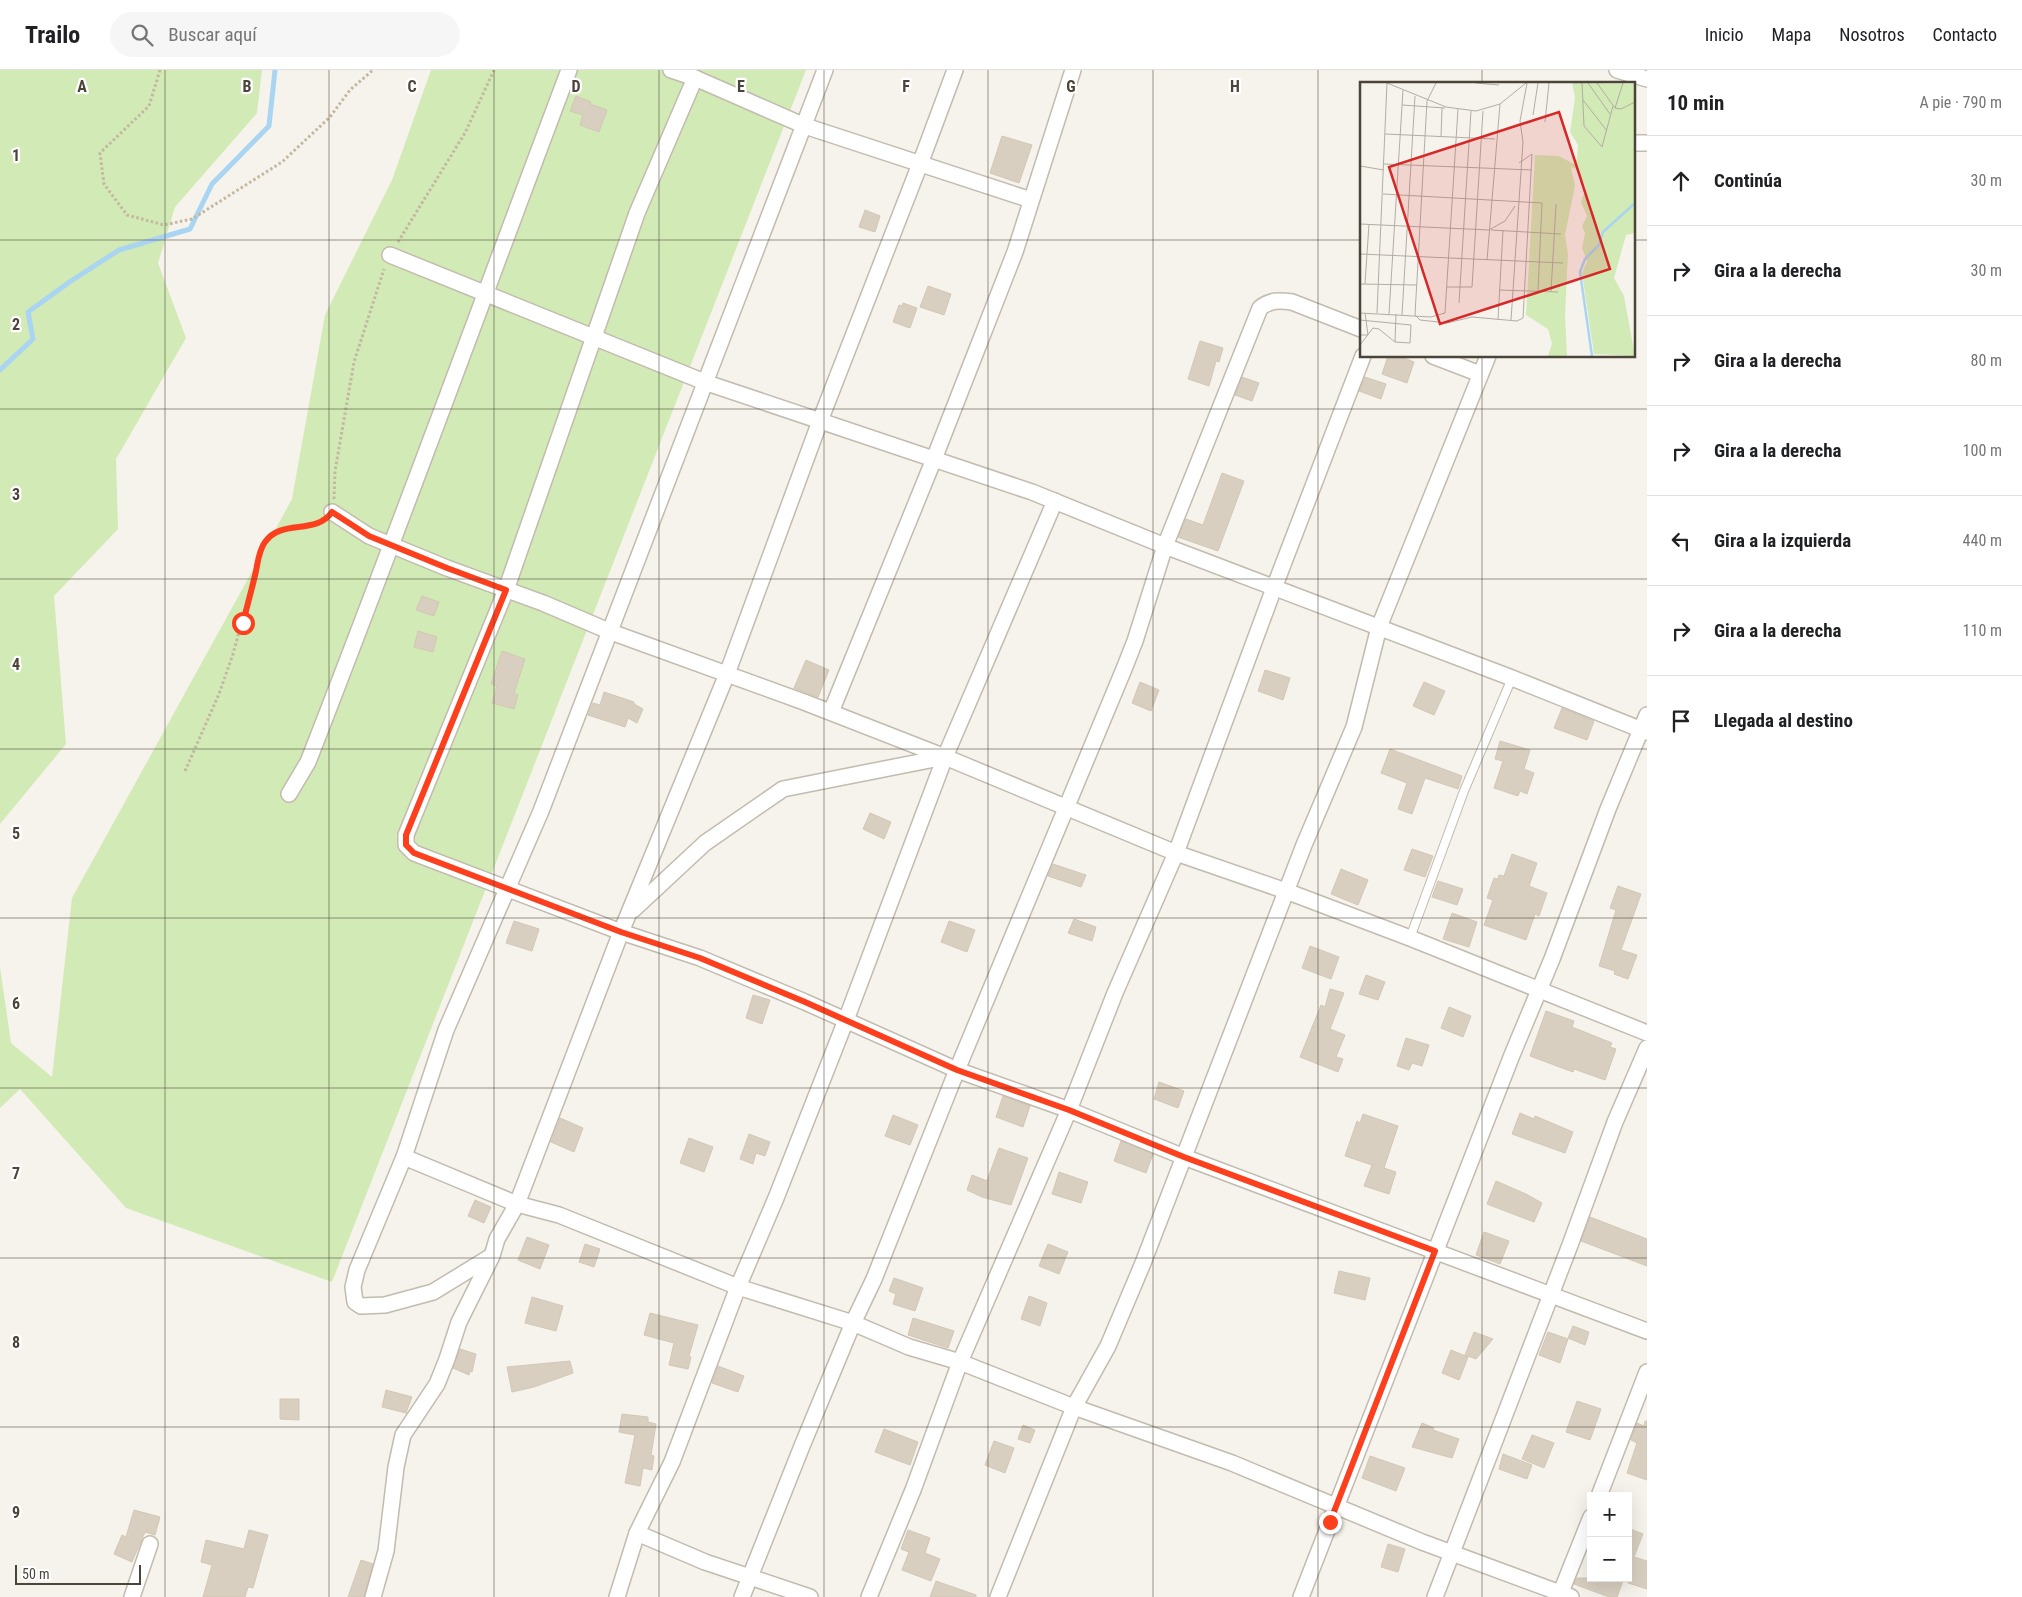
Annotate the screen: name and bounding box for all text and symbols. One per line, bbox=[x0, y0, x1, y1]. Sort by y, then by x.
search box bbox=[110, 12, 460, 57]
text: Trailo bbox=[25, 21, 80, 49]
icon: search bbox=[128, 21, 156, 49]
text: Buscar aquí bbox=[168, 23, 257, 46]
text: Inicio bbox=[1705, 24, 1744, 45]
text: Mapa bbox=[1772, 24, 1811, 45]
text: Nosotros bbox=[1839, 24, 1905, 45]
text: Contacto bbox=[1933, 24, 1997, 45]
text: A bbox=[77, 77, 87, 96]
text: B bbox=[243, 77, 252, 96]
text: C bbox=[407, 77, 417, 96]
text: D bbox=[571, 77, 581, 96]
text: E bbox=[737, 77, 745, 96]
text: F bbox=[902, 77, 910, 96]
text: G bbox=[1066, 77, 1076, 96]
text: H bbox=[1230, 77, 1240, 96]
inset map bbox=[1360, 82, 1634, 358]
text: 10 min bbox=[1667, 91, 1724, 115]
text: A pie · 790 m bbox=[1919, 93, 2002, 112]
text: 1 bbox=[12, 146, 20, 165]
icon: ahead bbox=[1667, 167, 1695, 195]
text: Continúa bbox=[1714, 169, 1782, 192]
text: 30 m bbox=[1970, 171, 2002, 190]
icon: right bbox=[1667, 257, 1695, 285]
text: Gira a la derecha bbox=[1714, 259, 1841, 282]
text: 30 m bbox=[1970, 261, 2002, 280]
text: 2 bbox=[12, 315, 20, 334]
icon: right bbox=[1667, 347, 1695, 375]
text: Gira a la derecha bbox=[1714, 349, 1841, 372]
text: 80 m bbox=[1970, 351, 2002, 370]
icon: right bbox=[1667, 437, 1695, 465]
text: Gira a la derecha bbox=[1714, 439, 1841, 462]
text: 100 m bbox=[1963, 441, 2002, 460]
text: 3 bbox=[12, 485, 20, 504]
icon: left bbox=[1667, 527, 1695, 555]
text: Gira a la izquierda bbox=[1714, 529, 1851, 552]
text: 440 m bbox=[1963, 531, 2002, 550]
route start bbox=[232, 612, 255, 635]
icon: right bbox=[1667, 617, 1695, 645]
text: Gira a la derecha bbox=[1714, 619, 1841, 642]
text: 110 m bbox=[1963, 621, 2002, 640]
text: 4 bbox=[12, 655, 20, 674]
icon: arrive bbox=[1667, 707, 1695, 735]
text: Llegada al destino bbox=[1714, 709, 1853, 732]
text: 5 bbox=[12, 824, 20, 843]
text: 6 bbox=[12, 994, 20, 1013]
text: 7 bbox=[12, 1164, 20, 1183]
text: 8 bbox=[12, 1333, 20, 1352]
map controls bbox=[1587, 1492, 1632, 1582]
button: + bbox=[1587, 1492, 1632, 1537]
text: 9 bbox=[12, 1503, 20, 1522]
route end bbox=[1319, 1511, 1342, 1534]
button: − bbox=[1587, 1537, 1632, 1582]
scale bar bbox=[15, 1562, 141, 1585]
text: 50 m bbox=[22, 1566, 50, 1582]

